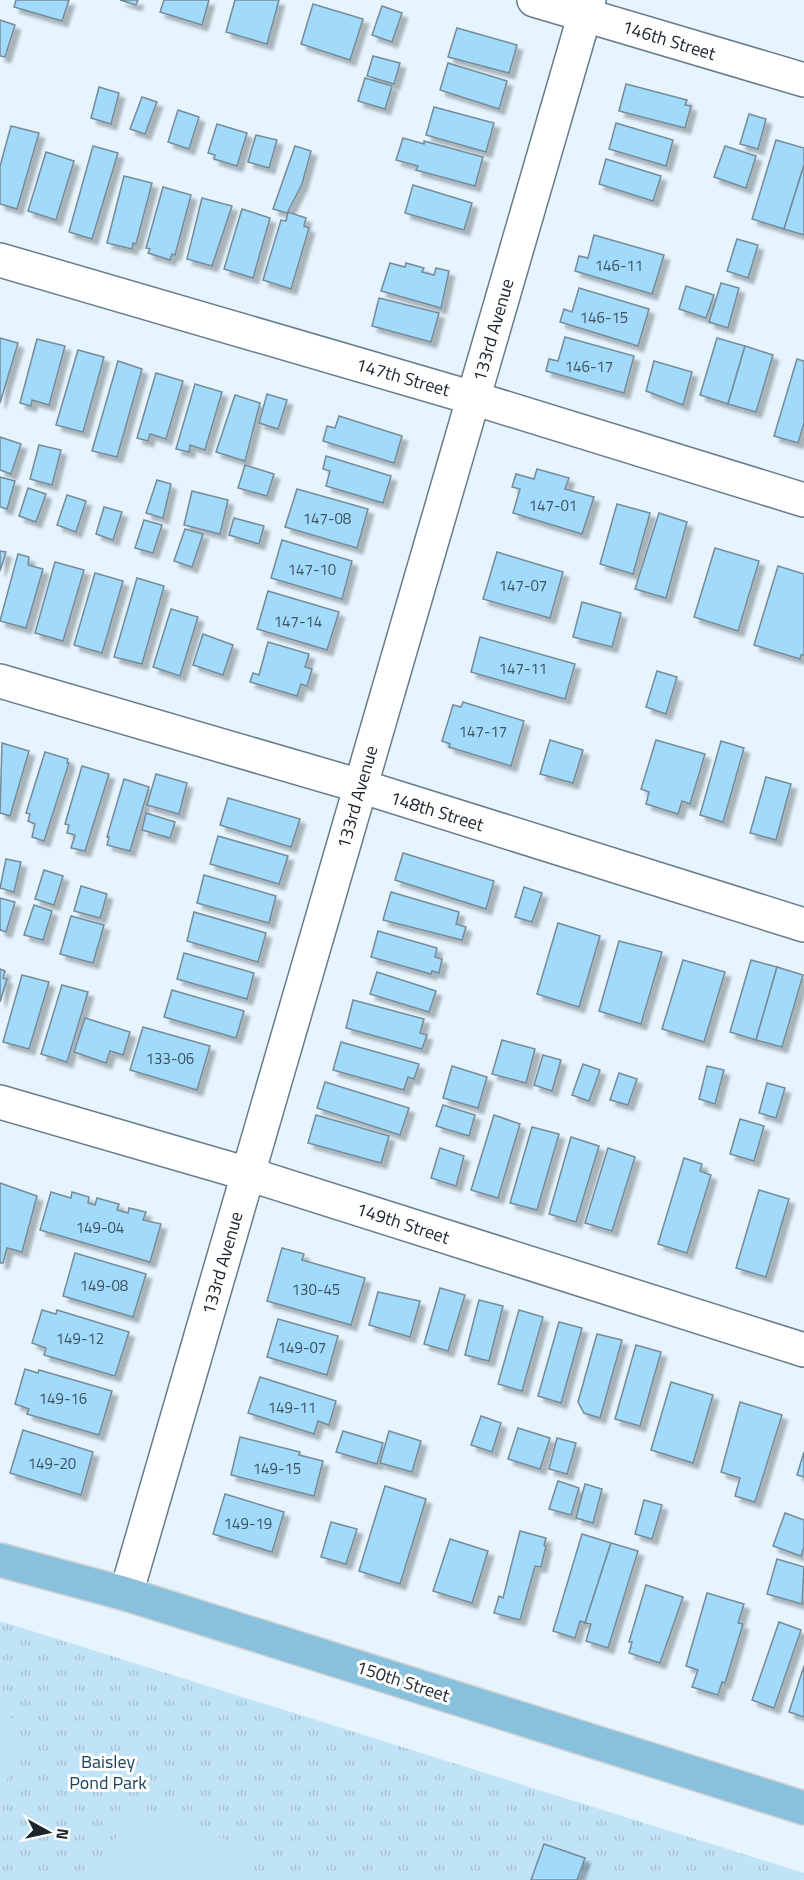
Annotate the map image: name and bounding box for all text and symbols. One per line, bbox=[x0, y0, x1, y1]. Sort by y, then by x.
street label: 146th Street bbox=[619, 13, 720, 67]
house number: 146-11 bbox=[595, 254, 643, 277]
street label: 133rd Avenue bbox=[465, 275, 521, 385]
house number: 146-15 bbox=[580, 306, 628, 329]
street label: 147th Street bbox=[353, 351, 454, 403]
house number: 146-17 bbox=[565, 355, 613, 378]
house number: 147-01 bbox=[529, 494, 577, 517]
house number: 147-08 bbox=[303, 507, 351, 530]
house number: 147-10 bbox=[288, 558, 336, 581]
house number: 147-07 bbox=[499, 574, 547, 597]
house number: 147-14 bbox=[274, 610, 322, 633]
house number: 147-11 bbox=[499, 657, 547, 680]
house number: 147-17 bbox=[459, 720, 507, 743]
street label: 133rd Avenue bbox=[329, 742, 385, 852]
street label: 148th Street bbox=[387, 784, 488, 838]
house number: 133-06 bbox=[146, 1047, 194, 1070]
street label: 149th Street bbox=[353, 1195, 454, 1251]
street label: 133rd Avenue bbox=[194, 1208, 250, 1318]
house number: 149-04 bbox=[76, 1216, 124, 1239]
house number: 149-08 bbox=[80, 1274, 128, 1297]
house number: 130-45 bbox=[292, 1278, 340, 1301]
house number: 149-12 bbox=[56, 1327, 104, 1350]
house number: 149-07 bbox=[278, 1336, 326, 1359]
house number: 149-16 bbox=[39, 1387, 87, 1410]
house number: 149-11 bbox=[268, 1396, 316, 1419]
house number: 149-20 bbox=[28, 1452, 76, 1475]
house number: 149-15 bbox=[253, 1457, 301, 1480]
house number: 149-19 bbox=[224, 1512, 272, 1535]
street label: 150th Street bbox=[353, 1653, 454, 1709]
park label: Baisley Pond Park bbox=[69, 1748, 147, 1796]
north arrow bbox=[18, 1802, 78, 1862]
text: N bbox=[50, 1827, 76, 1841]

